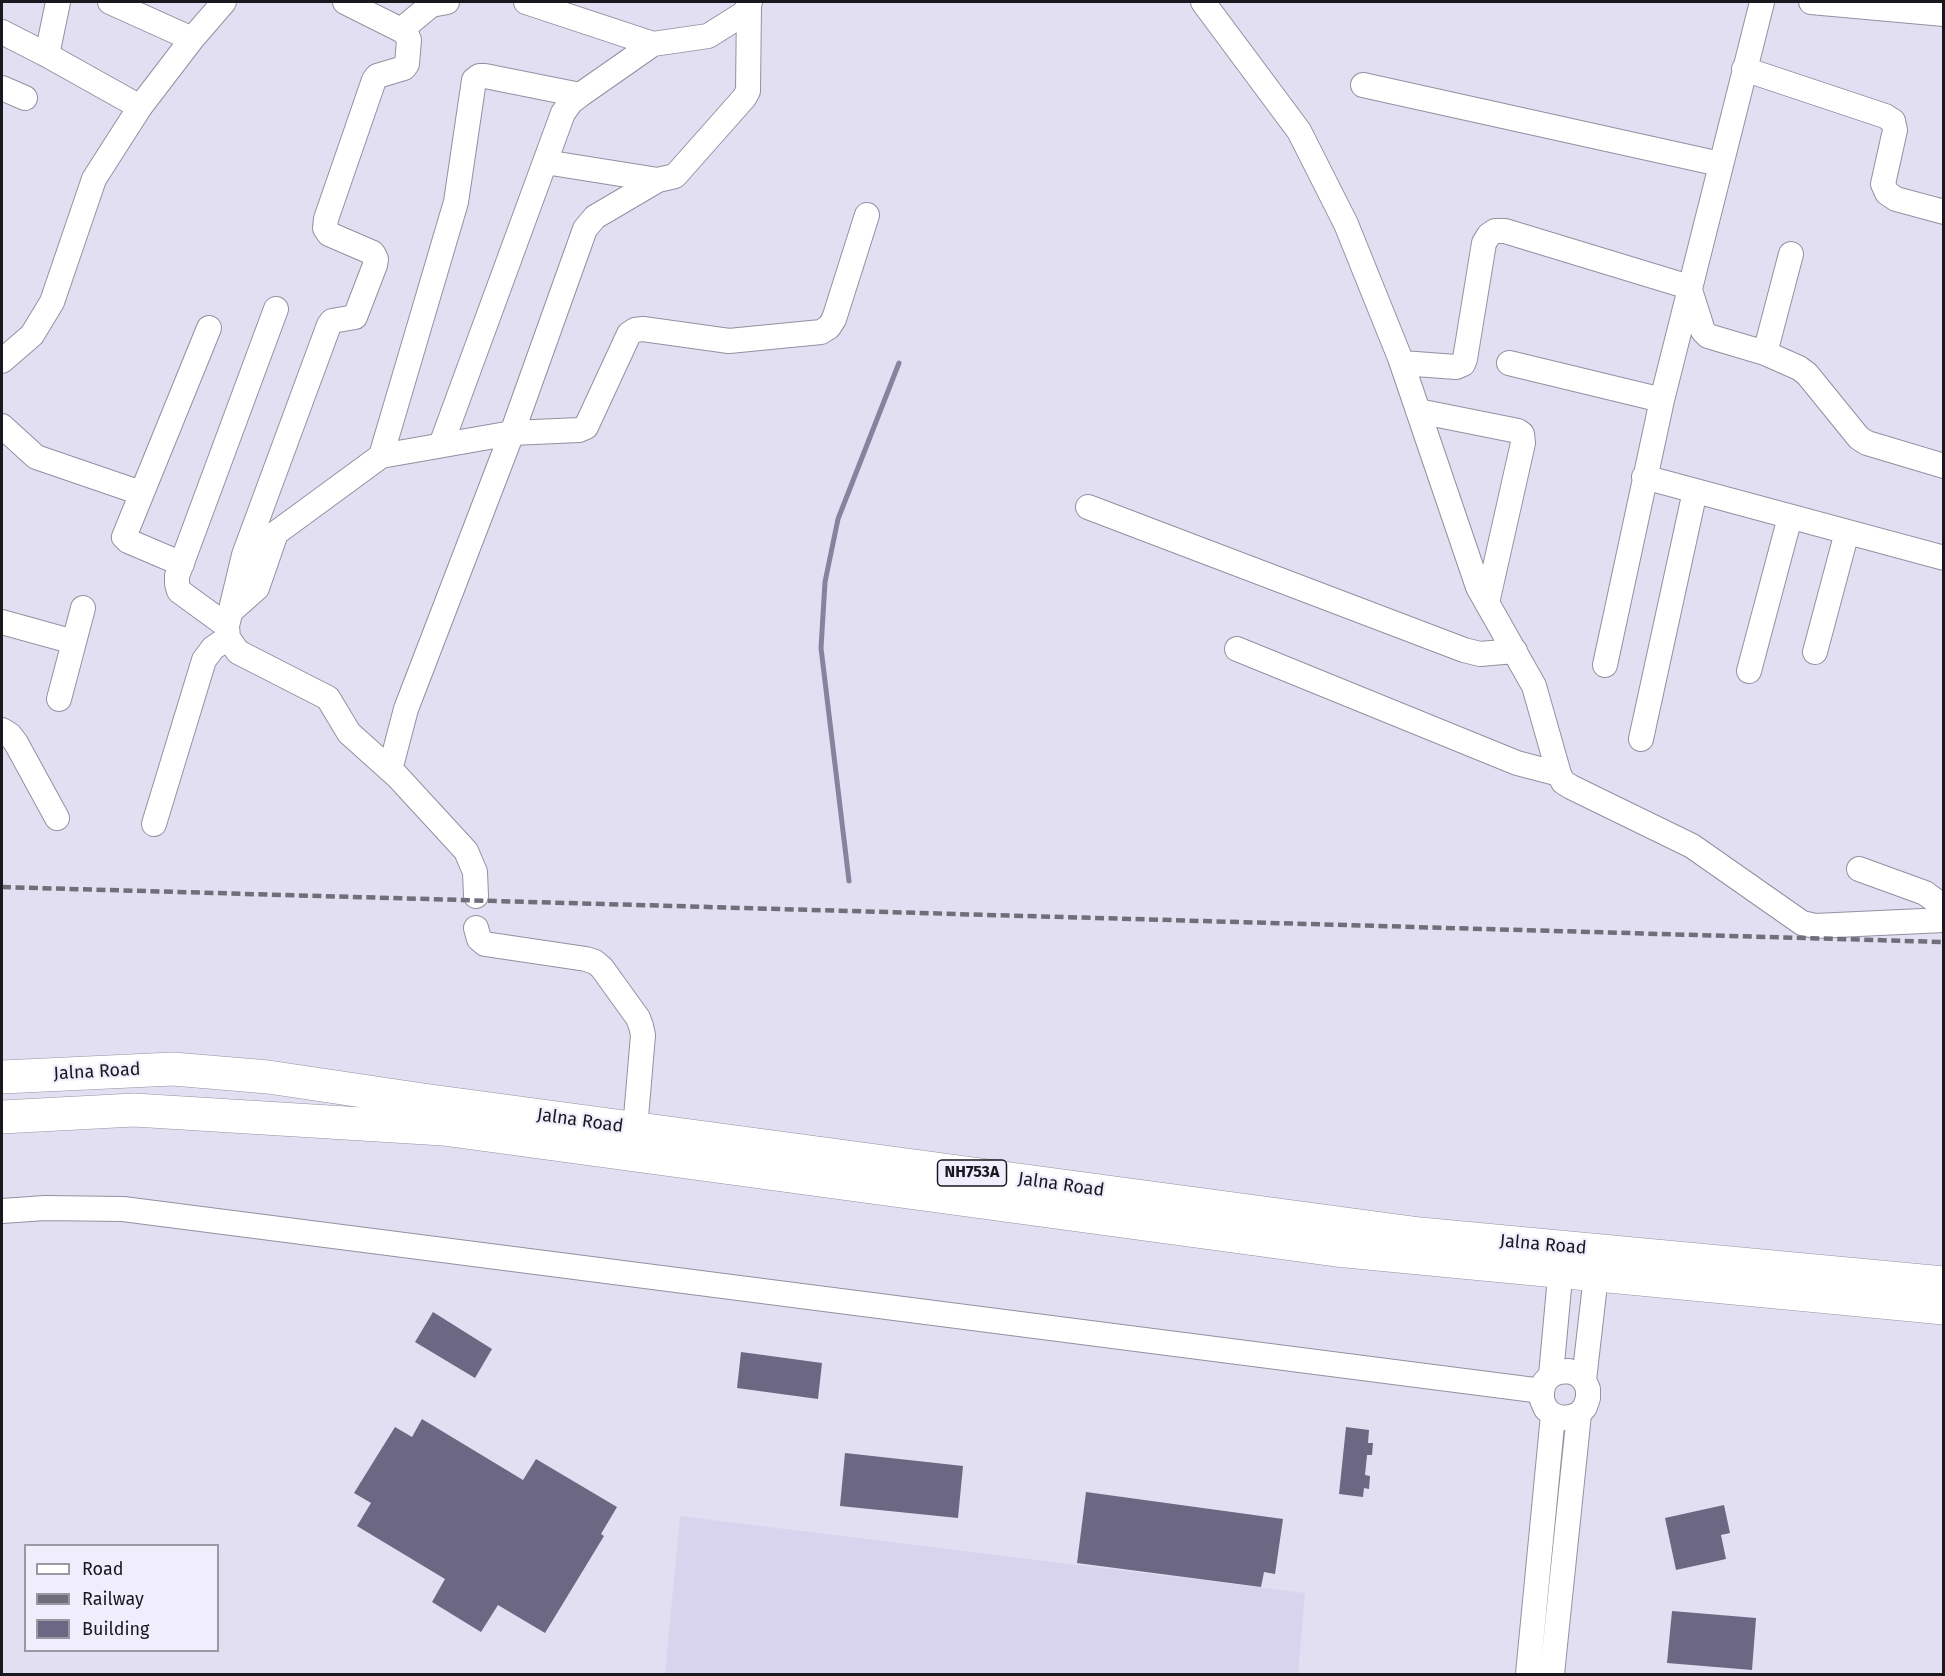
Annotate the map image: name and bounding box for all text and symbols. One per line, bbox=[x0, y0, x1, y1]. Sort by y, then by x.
street label: Jalna Road bbox=[53, 1059, 141, 1085]
street label: Jalna Road bbox=[535, 1104, 625, 1138]
road number: NH753A bbox=[938, 1160, 1006, 1186]
street label: Jalna Road bbox=[1016, 1168, 1106, 1202]
street label: Jalna Road bbox=[1499, 1230, 1587, 1260]
legend bbox=[24, 1544, 219, 1652]
text: Road bbox=[82, 1558, 124, 1580]
text: Railway bbox=[82, 1588, 144, 1610]
text: Building bbox=[82, 1618, 149, 1640]

